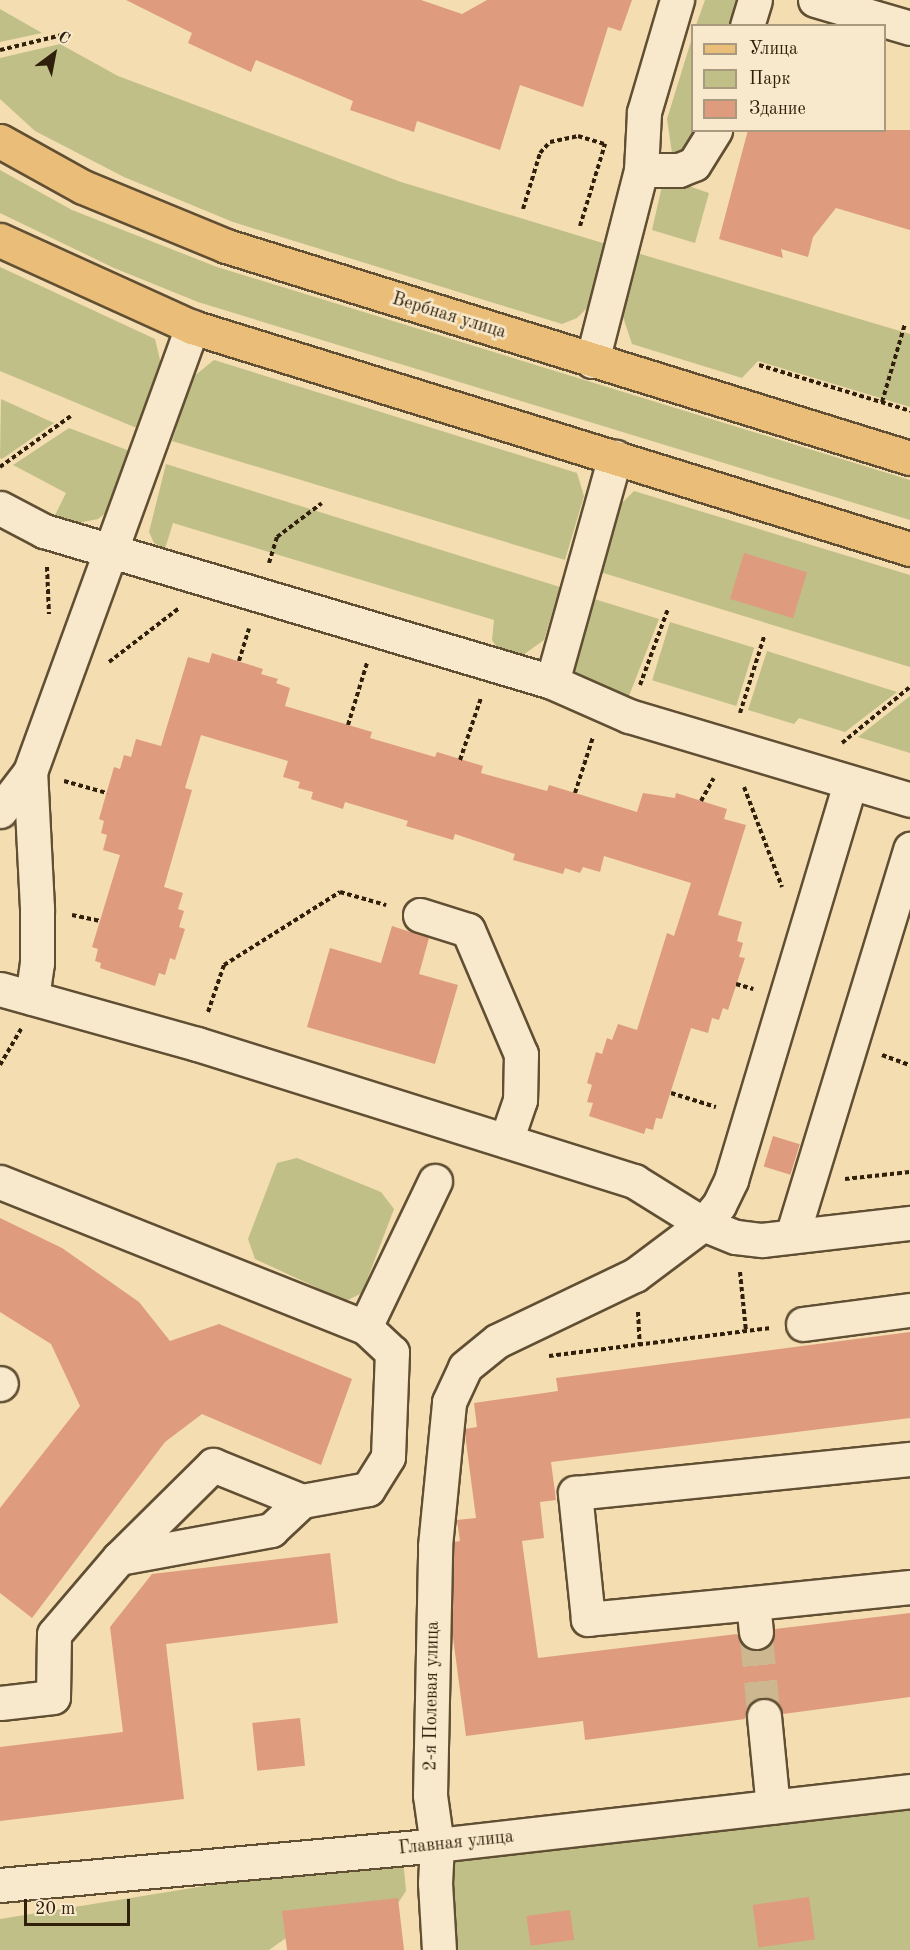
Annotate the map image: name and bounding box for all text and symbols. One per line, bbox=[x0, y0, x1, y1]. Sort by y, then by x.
north arrow bbox=[24, 24, 84, 84]
legend bbox=[691, 24, 886, 132]
text: С bbox=[55, 29, 72, 48]
text: Улица bbox=[749, 40, 798, 58]
text: Парк bbox=[749, 70, 790, 88]
text: Здание bbox=[749, 100, 806, 118]
street label: Вербная улица bbox=[389, 288, 509, 344]
street label: 2-я Полевая улица bbox=[420, 1621, 444, 1771]
street label: Главная улица bbox=[397, 1826, 515, 1860]
scale bar bbox=[27, 1887, 134, 1925]
text: 20 m bbox=[35, 1900, 75, 1918]

